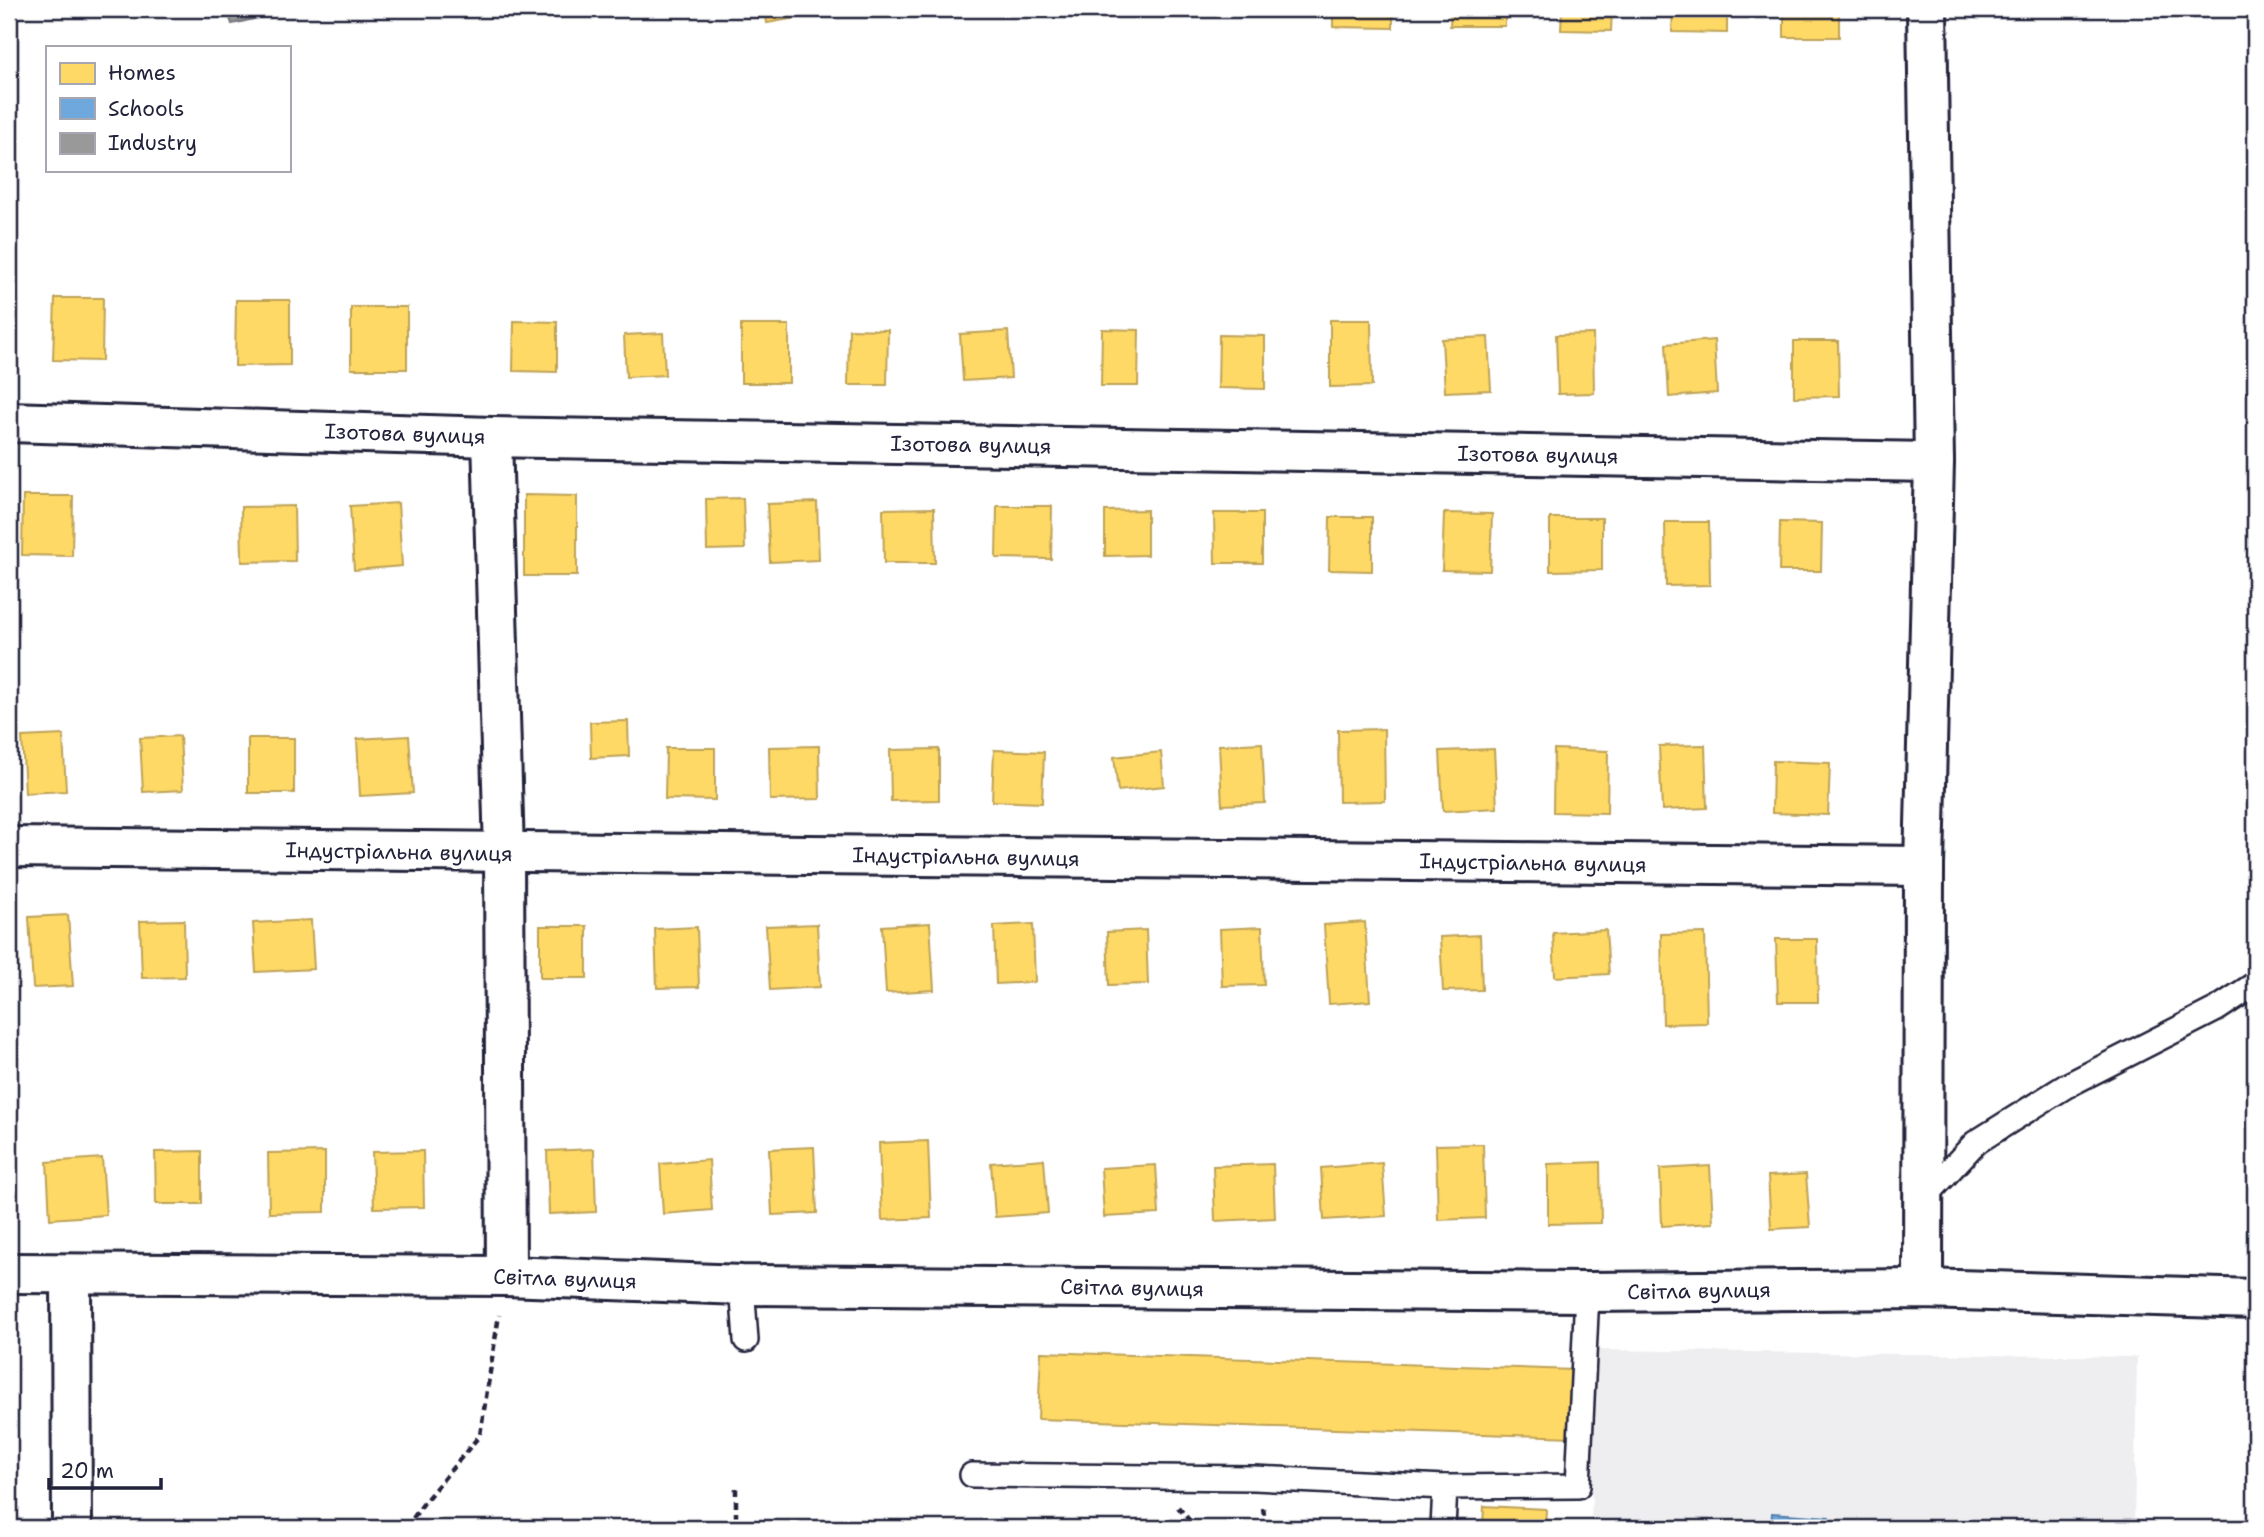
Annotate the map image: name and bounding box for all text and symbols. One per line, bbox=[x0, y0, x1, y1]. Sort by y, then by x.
legend bbox=[46, 46, 290, 172]
text: Homes bbox=[108, 59, 176, 87]
text: Schools bbox=[108, 95, 184, 123]
text: Industry bbox=[108, 129, 197, 157]
street label: Ізотова вулиця bbox=[324, 417, 486, 451]
street label: Ізотова вулиця bbox=[890, 430, 1052, 460]
street label: Ізотова вулиця bbox=[1457, 440, 1619, 470]
street label: Індустріальна вулиця bbox=[285, 836, 513, 868]
street label: Індустріальна вулиця bbox=[852, 841, 1080, 873]
street label: Індустріальна вулиця bbox=[1419, 847, 1647, 879]
street label: Світла вулиця bbox=[493, 1262, 637, 1296]
street label: Світла вулиця bbox=[1060, 1273, 1204, 1303]
street label: Світла вулиця bbox=[1627, 1276, 1771, 1306]
scale bar bbox=[49, 1446, 161, 1490]
text: 20 m bbox=[60, 1457, 114, 1485]

